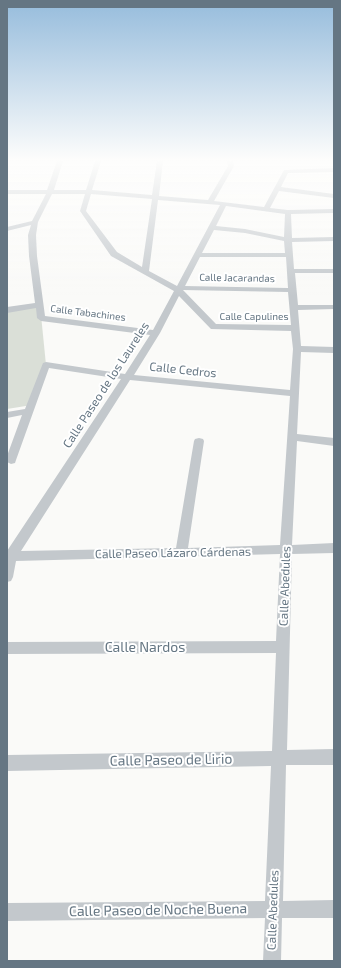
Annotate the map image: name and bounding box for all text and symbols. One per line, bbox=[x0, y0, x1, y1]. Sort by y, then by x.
street label: Calle Jacarandas bbox=[199, 271, 275, 285]
street label: Calle Tabachines bbox=[50, 302, 126, 324]
street label: Calle Capulines bbox=[219, 311, 289, 323]
street label: Calle Paseo de los Laureles bbox=[60, 319, 152, 451]
street label: Calle Cedros bbox=[149, 359, 217, 381]
street label: Calle Paseo Lázaro Cárdenas bbox=[95, 544, 251, 562]
street label: Calle Abedules bbox=[276, 546, 294, 626]
street label: Calle Nardos bbox=[105, 639, 185, 655]
street label: Calle Paseo de Lirio bbox=[110, 751, 232, 769]
street label: Calle Abedules bbox=[264, 870, 282, 950]
street label: Calle Paseo de Noche Buena bbox=[69, 900, 247, 920]

